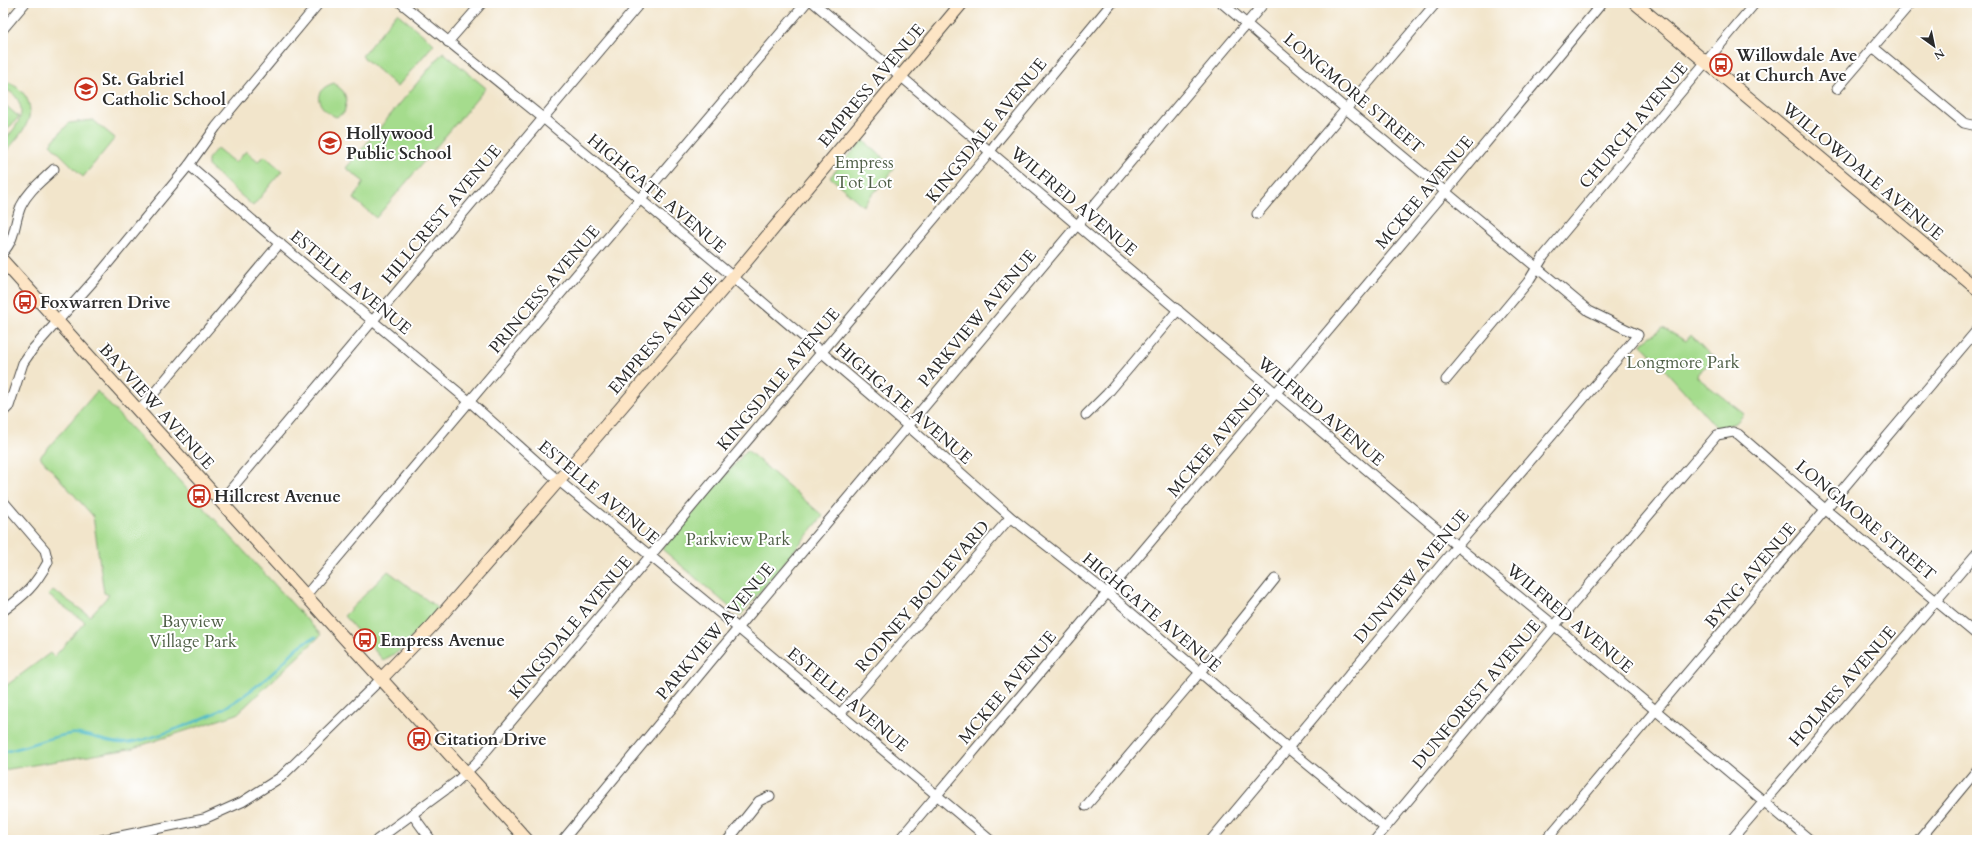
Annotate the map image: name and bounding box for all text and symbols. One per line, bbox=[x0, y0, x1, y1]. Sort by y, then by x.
street label: EMPRESS AVENUE bbox=[813, 19, 930, 152]
north arrow bbox=[1914, 26, 1954, 66]
street label: LONGMORE STREET bbox=[1279, 28, 1429, 159]
place label: Willowdale Ave at Church Ave bbox=[1735, 44, 1858, 87]
text: N bbox=[1931, 45, 1947, 63]
bus stop icon: Willowdale Ave at Church Ave bbox=[1708, 52, 1734, 78]
street label: KINGSDALE AVENUE bbox=[921, 53, 1052, 208]
street label: CHURCH AVENUE bbox=[1574, 57, 1693, 193]
place label: St. Gabriel Catholic School bbox=[102, 68, 226, 111]
school or university icon: St. Gabriel Catholic School bbox=[73, 76, 99, 102]
street label: WILLOWDALE AVENUE bbox=[1776, 96, 1948, 246]
place label: Hollywood Public School bbox=[346, 122, 452, 165]
street label: HIGHGATE AVENUE bbox=[582, 128, 731, 258]
school or university icon: Hollywood Public School bbox=[317, 130, 343, 156]
street label: MCKEE AVENUE bbox=[1370, 131, 1479, 254]
street label: HILLCREST AVENUE bbox=[376, 140, 507, 289]
street label: WILFRED AVENUE bbox=[1005, 141, 1142, 261]
park label: Empress Tot Lot bbox=[834, 151, 894, 194]
street label: PRINCESS AVENUE bbox=[484, 220, 605, 358]
street label: ESTELLE AVENUE bbox=[285, 225, 416, 340]
street label: PARKVIEW AVENUE bbox=[913, 245, 1042, 392]
street label: EMPRESS AVENUE bbox=[603, 268, 722, 399]
bus stop icon: Foxwarren Drive bbox=[12, 289, 38, 315]
place label: Foxwarren Drive bbox=[40, 291, 171, 314]
street label: KINGSDALE AVENUE bbox=[712, 303, 845, 456]
street label: HIGHGATE AVENUE bbox=[830, 337, 977, 469]
street label: BAYVIEW AVENUE bbox=[94, 338, 220, 474]
street label: WILFRED AVENUE bbox=[1252, 351, 1389, 471]
park label: Longmore Park bbox=[1626, 351, 1741, 374]
street label: MCKEE AVENUE bbox=[1162, 379, 1271, 502]
street label: ESTELLE AVENUE bbox=[533, 435, 664, 550]
street label: LONGMORE STREET bbox=[1791, 455, 1941, 586]
bus stop icon: Hillcrest Avenue bbox=[186, 483, 212, 509]
place label: Hillcrest Avenue bbox=[214, 485, 341, 508]
street label: DUNVIEW AVENUE bbox=[1348, 504, 1474, 648]
street label: RODNEY BOULEVARD bbox=[850, 516, 995, 677]
street label: BYNG AVENUE bbox=[1700, 518, 1801, 633]
park label: Parkview Park bbox=[686, 528, 791, 551]
street label: HIGHGATE AVENUE bbox=[1077, 547, 1226, 677]
street label: KINGSDALE AVENUE bbox=[504, 551, 637, 704]
street label: PARKVIEW AVENUE bbox=[651, 558, 780, 705]
street label: WILFRED AVENUE bbox=[1501, 558, 1638, 678]
park label: Bayview Village Park bbox=[149, 610, 238, 653]
street label: DUNFOREST AVENUE bbox=[1407, 615, 1546, 774]
street label: HOLMES AVENUE bbox=[1784, 621, 1901, 752]
street label: MCKEE AVENUE bbox=[953, 626, 1062, 749]
bus stop icon: Empress Avenue bbox=[352, 627, 378, 653]
place label: Empress Avenue bbox=[380, 629, 505, 652]
street label: ESTELLE AVENUE bbox=[782, 642, 913, 757]
bus stop icon: Citation Drive bbox=[406, 726, 432, 752]
place label: Citation Drive bbox=[434, 728, 547, 751]

